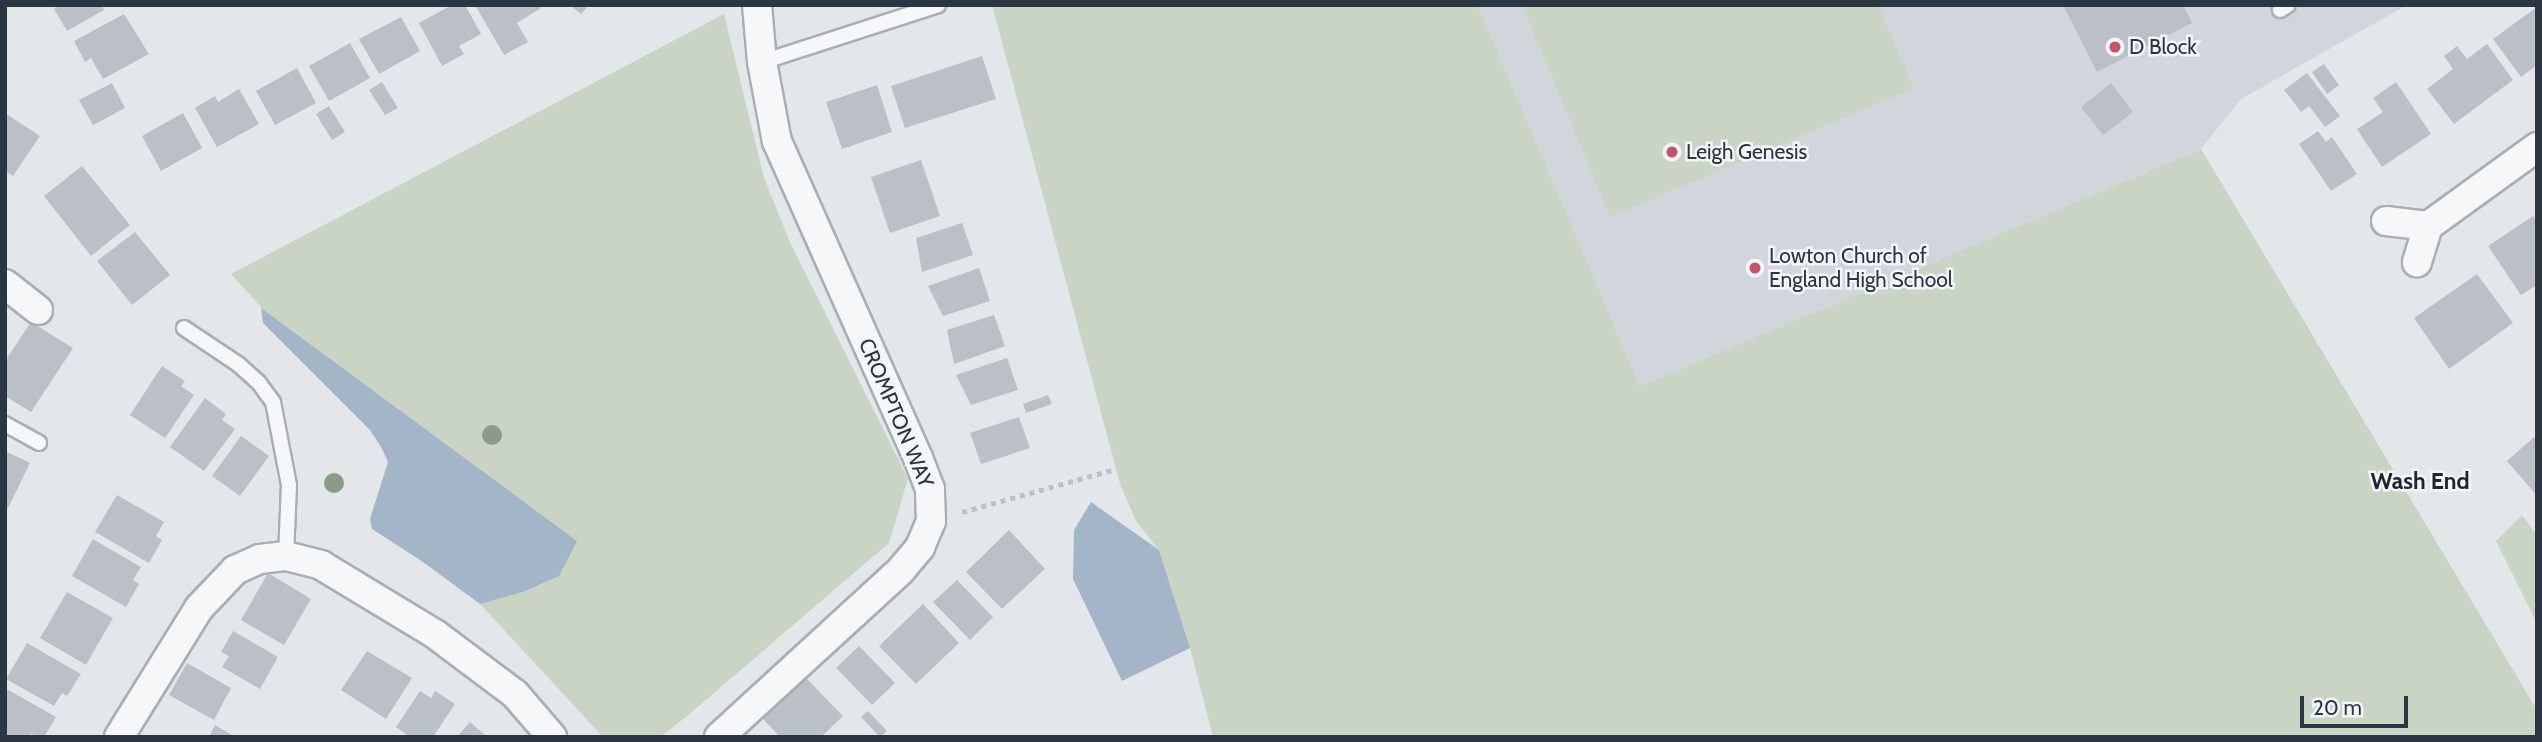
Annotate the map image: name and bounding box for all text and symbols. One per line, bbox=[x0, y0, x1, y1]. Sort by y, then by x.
place label: D Block bbox=[2129, 34, 2197, 60]
marker: D Block bbox=[2107, 39, 2123, 55]
place label: Leigh Genesis bbox=[1686, 139, 1807, 165]
marker: Leigh Genesis bbox=[1664, 144, 1680, 160]
place label: Lowton Church of England High School bbox=[1769, 243, 1953, 293]
marker: Lowton Church of England High School bbox=[1747, 260, 1763, 276]
street label: CROMPTON WAY bbox=[853, 335, 939, 491]
district label: Wash End bbox=[2370, 467, 2470, 495]
scale bar bbox=[2304, 682, 2412, 726]
text: 20 m bbox=[2313, 695, 2362, 720]

